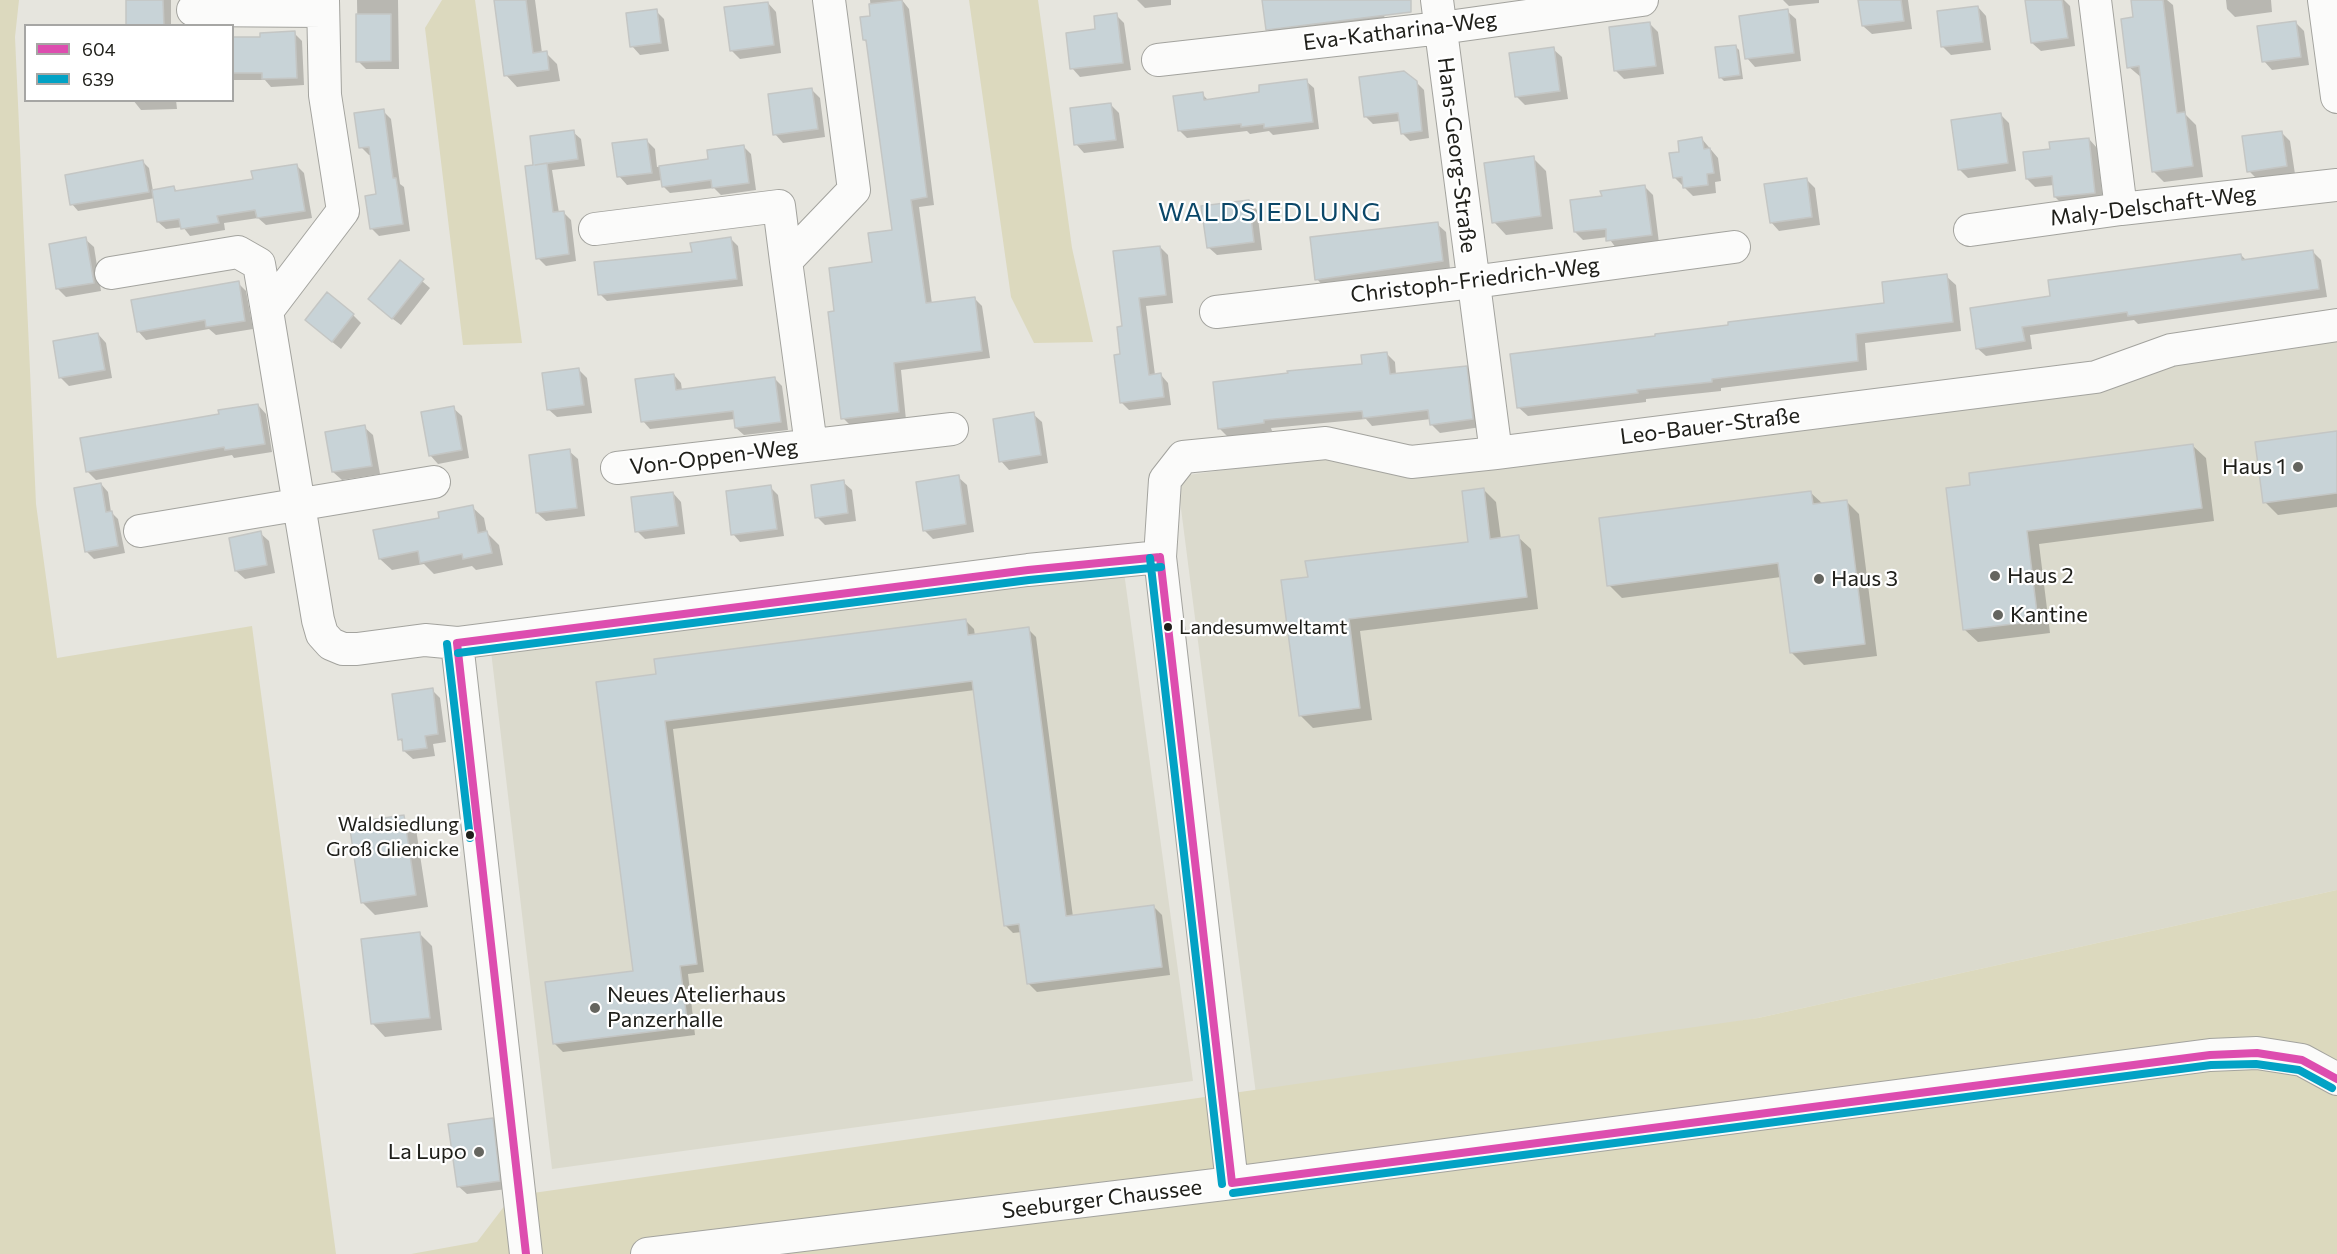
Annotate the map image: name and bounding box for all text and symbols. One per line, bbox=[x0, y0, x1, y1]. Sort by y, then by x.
street label: Eva-Katharina-Weg bbox=[1302, 6, 1498, 56]
legend bbox=[24, 24, 234, 102]
text: 604 bbox=[82, 38, 115, 60]
street label: Hans-Georg-Straße bbox=[1432, 56, 1482, 254]
text: 639 bbox=[82, 68, 114, 90]
street label: Maly-Delschaft-Weg bbox=[2049, 180, 2257, 232]
district label: WALDSIEDLUNG bbox=[1158, 196, 1382, 228]
street label: Christoph-Friedrich-Weg bbox=[1349, 252, 1601, 308]
street label: Leo-Bauer-Straße bbox=[1619, 402, 1801, 450]
street label: Von-Oppen-Weg bbox=[628, 434, 800, 480]
place label: Haus 1 bbox=[2222, 454, 2286, 480]
marker: Haus 1 bbox=[2291, 460, 2305, 474]
place label: Haus 2 bbox=[2007, 563, 2074, 589]
place label: Haus 3 bbox=[1831, 566, 1898, 592]
marker: Haus 2 bbox=[1988, 569, 2002, 583]
marker: Haus 3 bbox=[1812, 572, 1826, 586]
place label: Kantine bbox=[2010, 602, 2088, 628]
marker: Kantine bbox=[1991, 608, 2005, 622]
place label: Landesumweltamt bbox=[1179, 615, 1348, 639]
marker: Landesumweltamt bbox=[1162, 621, 1174, 633]
place label: Waldsiedlung Groß Glienicke bbox=[326, 812, 459, 859]
marker: Waldsiedlung Groß Glienicke bbox=[464, 829, 476, 841]
place label: Neues Atelierhaus Panzerhalle bbox=[607, 982, 786, 1034]
marker: Neues Atelierhaus Panzerhalle bbox=[588, 1001, 602, 1015]
place label: La Lupo bbox=[388, 1139, 467, 1165]
marker: La Lupo bbox=[472, 1145, 486, 1159]
street label: Seeburger Chaussee bbox=[1001, 1174, 1203, 1224]

